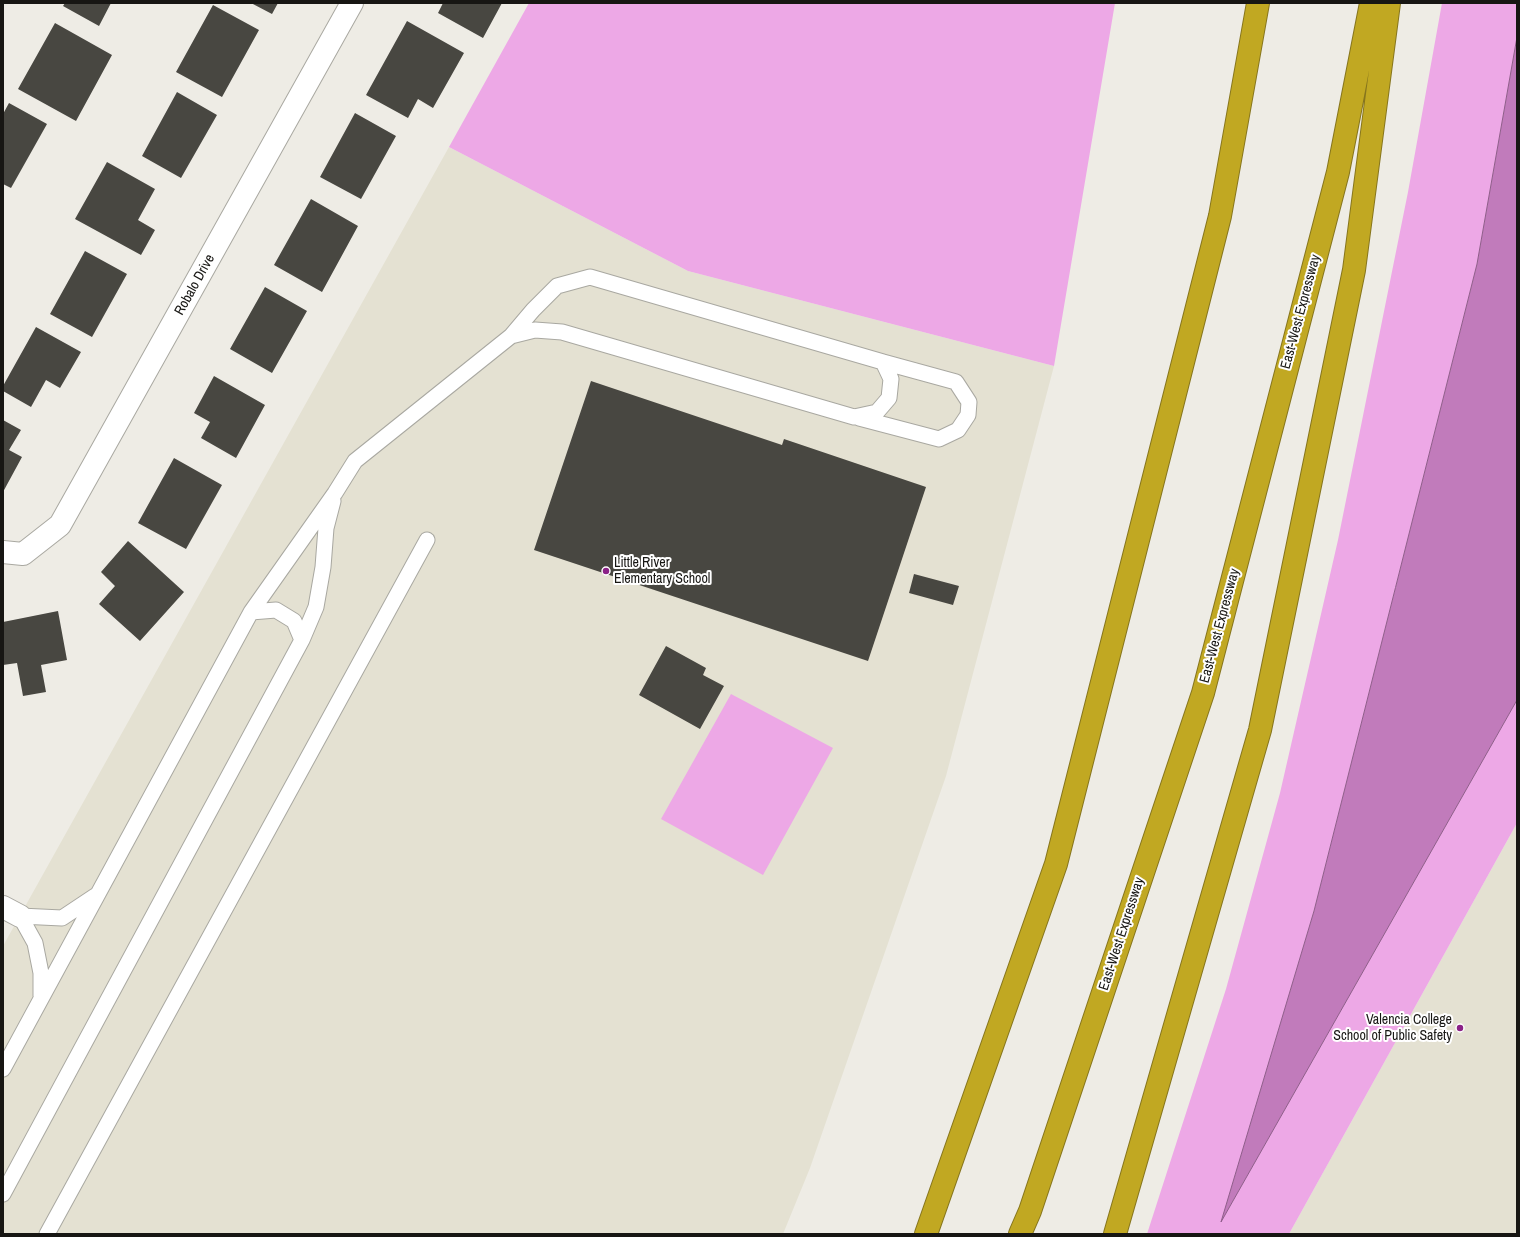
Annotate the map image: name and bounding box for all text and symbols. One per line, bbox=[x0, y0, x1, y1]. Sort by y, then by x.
street label: Robalo Drive bbox=[171, 252, 219, 318]
street label: East-West Expressway bbox=[1278, 253, 1324, 371]
place label: Little River Elementary School bbox=[614, 555, 710, 588]
marker: Little River Elementary School bbox=[601, 566, 611, 576]
street label: East-West Expressway bbox=[1197, 567, 1243, 685]
street label: East-West Expressway bbox=[1096, 875, 1148, 993]
place label: Valencia College School of Public Safety bbox=[1333, 1012, 1452, 1044]
marker: Valencia College School of Public Safety bbox=[1455, 1023, 1465, 1033]

